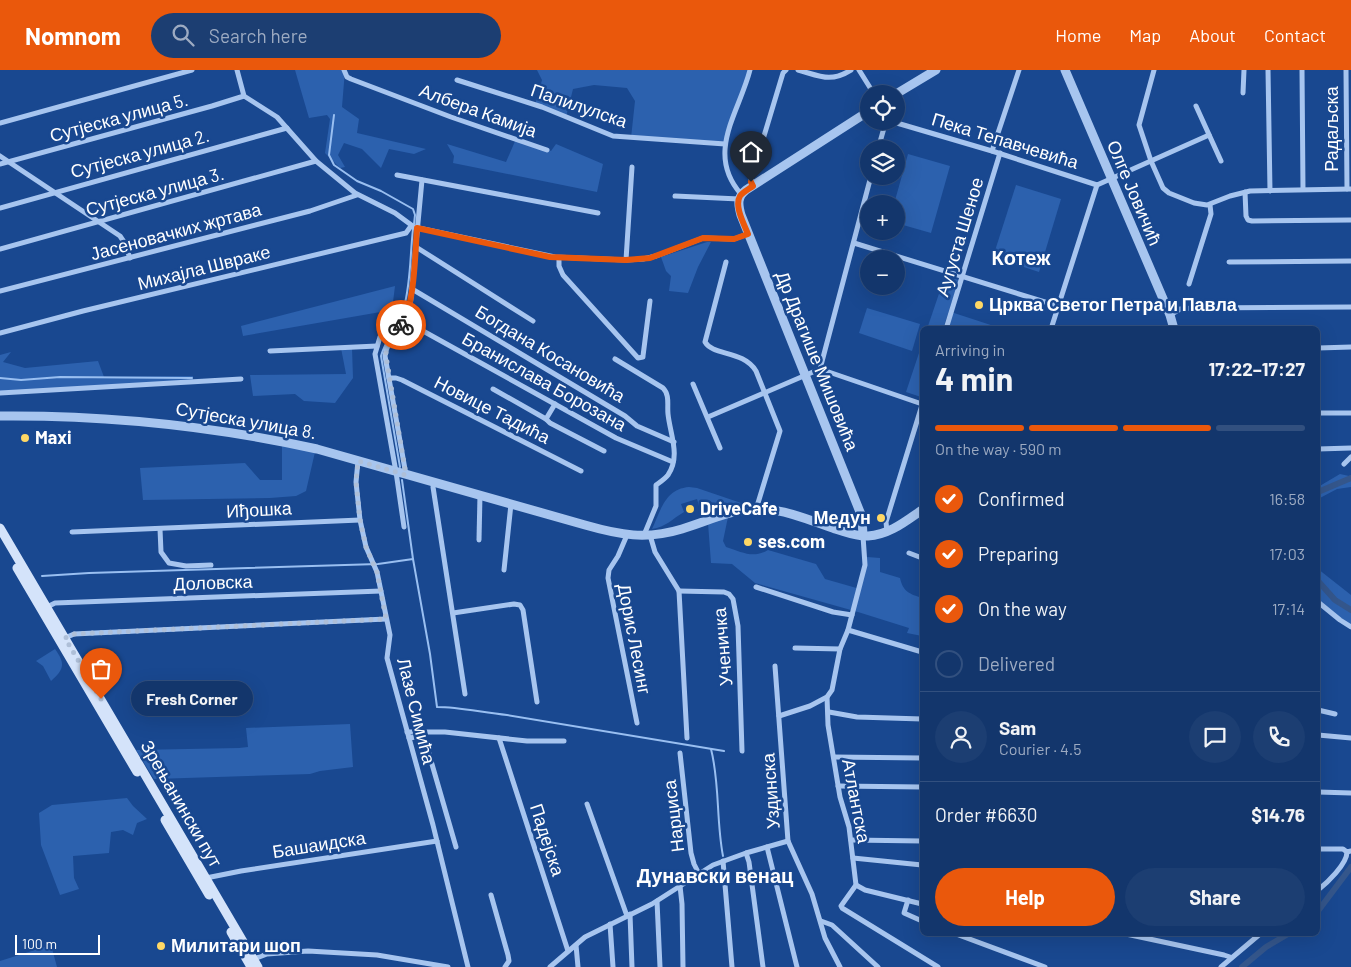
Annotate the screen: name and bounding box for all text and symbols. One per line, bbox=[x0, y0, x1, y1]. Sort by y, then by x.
search box bbox=[151, 13, 501, 58]
text: Nomnom bbox=[25, 21, 121, 50]
icon: search bbox=[169, 21, 197, 49]
text: Search here bbox=[209, 24, 308, 47]
text: Home bbox=[1055, 24, 1101, 46]
text: Map bbox=[1129, 24, 1161, 46]
text: About bbox=[1189, 24, 1236, 46]
text: Contact bbox=[1264, 24, 1326, 46]
street label: Палилулска bbox=[528, 78, 631, 132]
street label: Албера Камија bbox=[417, 79, 541, 142]
map controls bbox=[860, 85, 905, 295]
button: locate bbox=[860, 85, 905, 130]
street label: Радаљска bbox=[1320, 85, 1342, 172]
street label: Сутјеска улица 5. bbox=[47, 88, 190, 146]
street label: Пека Тепавчевића bbox=[929, 107, 1082, 173]
street label: Сутјеска улица 2. bbox=[68, 124, 212, 182]
pin bbox=[730, 131, 772, 182]
street label: Олге Јовичић bbox=[1103, 137, 1167, 249]
icon: home bbox=[737, 138, 765, 166]
button: layers bbox=[860, 140, 905, 185]
street label: Сутјеска улица 3. bbox=[83, 162, 226, 220]
street label: Аугуста Шеное bbox=[931, 175, 988, 299]
button: + bbox=[860, 195, 905, 240]
street label: Јасеновачких жртава bbox=[88, 197, 265, 264]
street label: Михајла Швраке bbox=[135, 240, 272, 294]
district label: Котеж bbox=[992, 245, 1051, 269]
button: − bbox=[860, 250, 905, 295]
street label: Др Драгише Мишовића bbox=[772, 268, 864, 455]
place label: Црква Светог Петра и Павла bbox=[989, 293, 1238, 315]
marker: Црква Светог Петра и Павла bbox=[973, 299, 985, 311]
courier bbox=[376, 300, 426, 350]
street label: Богдана Косановића bbox=[472, 300, 630, 407]
icon: bike bbox=[387, 311, 415, 339]
street label: Бранислава Борозана bbox=[459, 327, 631, 436]
text: Arriving in bbox=[935, 340, 1005, 359]
text: 17:22–17:27 bbox=[1208, 357, 1305, 380]
text: 4 min bbox=[935, 359, 1013, 397]
street label: Новице Тадића bbox=[431, 370, 555, 448]
street label: Сутјеска улица 8. bbox=[174, 397, 318, 443]
place label: Maxi bbox=[35, 426, 72, 448]
marker: Maxi bbox=[19, 432, 31, 444]
text: On the way · 590 m bbox=[935, 439, 1061, 458]
icon: check bbox=[935, 485, 963, 513]
text: Confirmed bbox=[978, 487, 1065, 510]
text: 16:58 bbox=[1269, 489, 1305, 508]
street label: Иђошка bbox=[226, 496, 293, 522]
place label: DriveCafe bbox=[700, 497, 778, 519]
marker: DriveCafe bbox=[684, 503, 696, 515]
place label: Медун bbox=[813, 506, 871, 528]
marker: Медун bbox=[875, 512, 887, 524]
place label: ses.com bbox=[758, 530, 825, 552]
marker: ses.com bbox=[742, 536, 754, 548]
icon: check bbox=[935, 540, 963, 568]
text: Preparing bbox=[978, 542, 1059, 565]
text: 17:03 bbox=[1269, 544, 1305, 563]
street label: Доловска bbox=[173, 570, 254, 594]
street label: Дорис Лесинг bbox=[613, 582, 657, 697]
icon: check bbox=[935, 595, 963, 623]
text: On the way bbox=[978, 597, 1067, 620]
text: 17:14 bbox=[1272, 599, 1305, 618]
street label: Ученичка bbox=[708, 606, 736, 687]
pin bbox=[80, 648, 122, 699]
text: Delivered bbox=[978, 652, 1055, 675]
icon: bag bbox=[87, 655, 115, 683]
street label: Лазе Симића bbox=[393, 655, 441, 767]
callout: Fresh Corner bbox=[131, 682, 254, 716]
text: Fresh Corner bbox=[146, 689, 238, 708]
button: person bbox=[935, 711, 987, 763]
button: chat bbox=[1189, 711, 1241, 763]
button: phone bbox=[1253, 711, 1305, 763]
text: Sam bbox=[999, 716, 1036, 739]
street label: Зрењанински пут bbox=[137, 736, 227, 871]
text: Courier · 4.5 bbox=[999, 739, 1082, 758]
street label: Уздинска bbox=[756, 751, 784, 830]
street label: Атлантска bbox=[838, 757, 876, 846]
street label: Нарциса bbox=[658, 778, 688, 853]
street label: Падејска bbox=[526, 801, 570, 880]
text: Order #6630 bbox=[935, 803, 1037, 826]
text: $14.76 bbox=[1251, 803, 1305, 826]
street label: Башаидска bbox=[271, 826, 368, 862]
district label: Дунавски венац bbox=[637, 863, 794, 887]
button: Help bbox=[935, 868, 1115, 926]
button: Share bbox=[1125, 868, 1305, 926]
scale bar bbox=[15, 932, 100, 955]
place label: Милитари шоп bbox=[171, 934, 301, 956]
text: 100 m bbox=[22, 935, 57, 952]
marker: Милитари шоп bbox=[155, 940, 167, 952]

